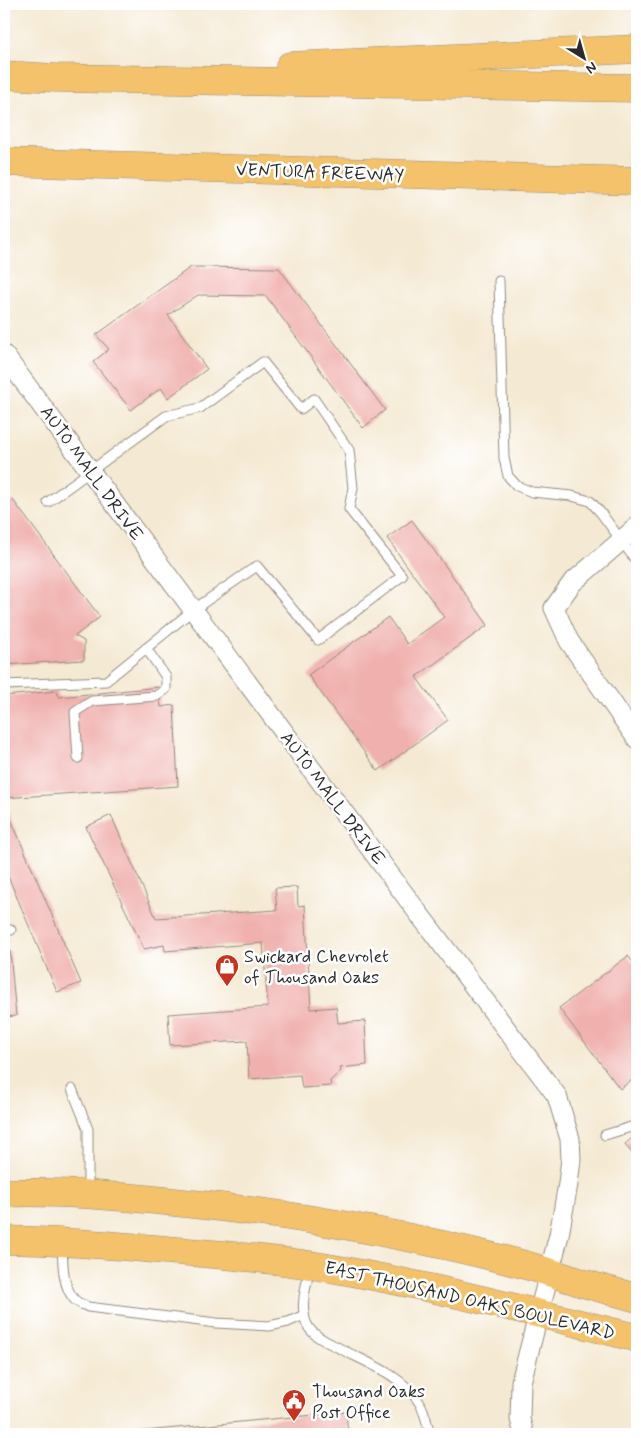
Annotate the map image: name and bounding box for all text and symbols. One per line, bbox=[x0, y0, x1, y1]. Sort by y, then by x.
north arrow bbox=[558, 32, 608, 82]
text: N bbox=[582, 58, 600, 78]
street label: VENTURA FREEWAY bbox=[235, 158, 405, 188]
street label: AUTO MALL DRIVE bbox=[34, 401, 148, 546]
street label: AUTO MALL DRIVE bbox=[274, 727, 390, 870]
place label: Swickard Chevrolet of Thousand Oaks bbox=[244, 945, 389, 990]
shop icon: Swickard Chevrolet of Thousand Oaks bbox=[214, 953, 240, 987]
street label: EAST THOUSAND OAKS BOULEVARD bbox=[322, 1256, 617, 1346]
place label: Thousand Oaks Post Office bbox=[312, 1380, 425, 1425]
public building icon: Thousand Oaks Post Office bbox=[281, 1388, 307, 1422]

